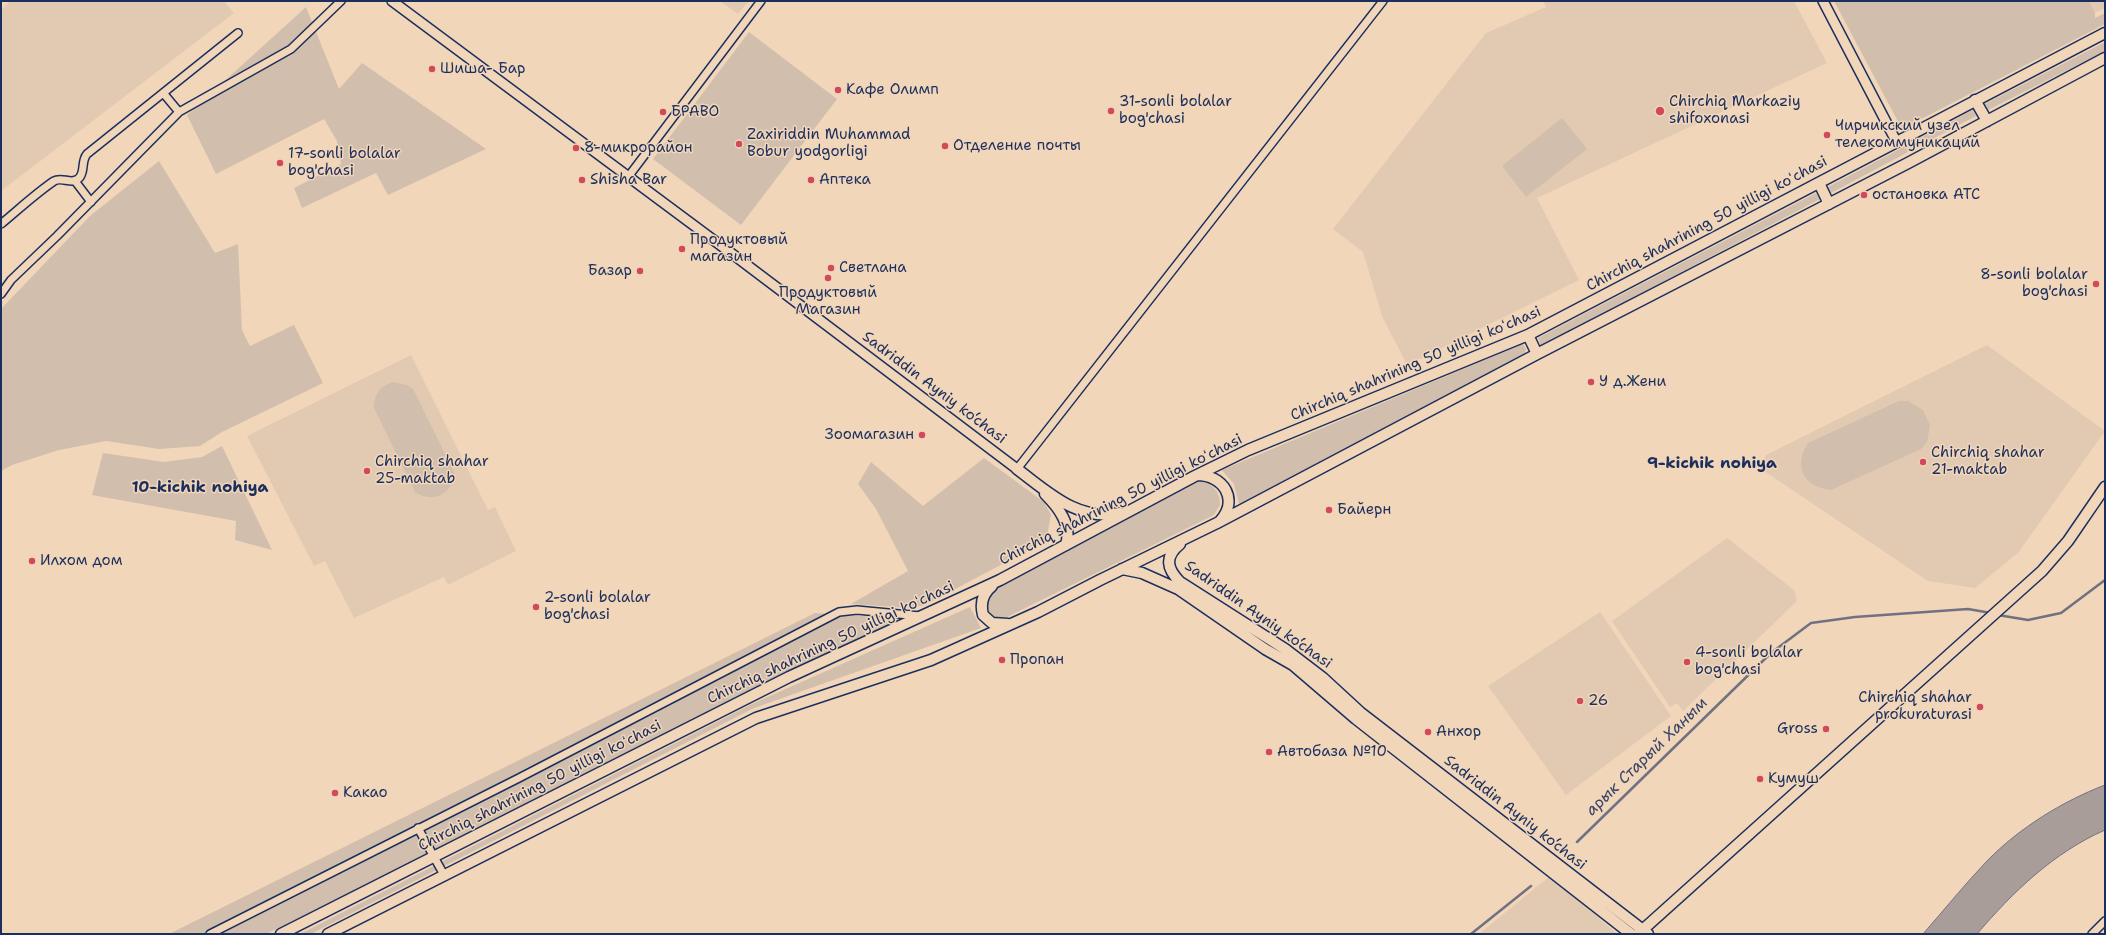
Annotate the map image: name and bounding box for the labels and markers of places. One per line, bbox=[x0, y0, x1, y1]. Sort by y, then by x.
place label: Шиша- Бар bbox=[440, 60, 525, 78]
marker: Шиша- Бар bbox=[427, 64, 437, 74]
place label: Кафе Олимп bbox=[846, 81, 939, 99]
marker: Кафе Олимп bbox=[833, 85, 843, 95]
place label: 31-sonli bolalar bog'chasi bbox=[1119, 93, 1232, 128]
place label: Chirchiq Markaziy shifoxonasi bbox=[1669, 93, 1801, 128]
place label: БРАВО bbox=[671, 103, 719, 121]
marker: Chirchiq Markaziy shifoxonasi bbox=[1654, 105, 1666, 117]
marker: 31-sonli bolalar bog'chasi bbox=[1106, 106, 1116, 116]
marker: БРАВО bbox=[658, 107, 668, 117]
place label: Чирчикский узел телекоммуникаций bbox=[1835, 117, 1980, 152]
place label: Zaxiriddin Muhammad Bobur yodgorligi bbox=[747, 126, 911, 161]
marker: Чирчикский узел телекоммуникаций bbox=[1822, 130, 1832, 140]
place label: Отделение почты bbox=[953, 137, 1081, 155]
place label: 8-микрорайон bbox=[584, 139, 693, 157]
marker: Zaxiriddin Muhammad Bobur yodgorligi bbox=[734, 139, 744, 149]
marker: Отделение почты bbox=[940, 141, 950, 151]
marker: 8-микрорайон bbox=[571, 143, 581, 153]
place label: 17-sonli bolalar bog'chasi bbox=[288, 145, 401, 180]
marker: 17-sonli bolalar bog'chasi bbox=[275, 158, 285, 168]
place label: Shisha Bar bbox=[590, 171, 667, 189]
place label: Аптека bbox=[819, 171, 871, 189]
marker: Shisha Bar bbox=[577, 175, 587, 185]
marker: Аптека bbox=[806, 175, 816, 185]
place label: остановка АТС bbox=[1872, 186, 1980, 204]
marker: остановка АТС bbox=[1859, 190, 1869, 200]
place label: Продуктовый магазин bbox=[690, 231, 788, 266]
marker: Продуктовый магазин bbox=[677, 244, 687, 254]
place label: Светлана bbox=[839, 259, 907, 277]
place label: Базар bbox=[588, 262, 632, 280]
marker: Светлана bbox=[826, 263, 836, 273]
marker: Базар bbox=[635, 266, 645, 276]
place label: 8-sonli bolalar bog'chasi bbox=[1980, 266, 2088, 301]
marker: Продуктовый Магазин bbox=[823, 273, 833, 283]
marker: 8-sonli bolalar bog'chasi bbox=[2091, 279, 2101, 289]
place label: Продуктовый Магазин bbox=[779, 284, 877, 319]
place label: У д.Жени bbox=[1599, 373, 1666, 391]
marker: У д.Жени bbox=[1586, 377, 1596, 387]
place label: Зоомагазин bbox=[825, 426, 914, 444]
marker: Зоомагазин bbox=[917, 430, 927, 440]
place label: Chirchiq shahar 21-maktab bbox=[1931, 444, 2045, 479]
place label: Chirchiq shahar 25-maktab bbox=[375, 453, 489, 488]
marker: Chirchiq shahar 21-maktab bbox=[1918, 457, 1928, 467]
marker: Chirchiq shahar 25-maktab bbox=[362, 466, 372, 476]
place label: Байерн bbox=[1337, 501, 1391, 519]
marker: Байерн bbox=[1324, 505, 1334, 515]
place label: Илхом дом bbox=[40, 552, 122, 570]
marker: Илхом дом bbox=[27, 556, 37, 566]
place label: 2-sonli bolalar bog'chasi bbox=[544, 589, 651, 624]
marker: 2-sonli bolalar bog'chasi bbox=[531, 602, 541, 612]
place label: 4-sonli bolalar bog'chasi bbox=[1695, 644, 1803, 679]
place label: Пропан bbox=[1010, 651, 1064, 669]
marker: Пропан bbox=[997, 655, 1007, 665]
marker: 4-sonli bolalar bog'chasi bbox=[1682, 657, 1692, 667]
place label: Chirchiq shahar prokuraturasi bbox=[1858, 689, 1972, 724]
place label: 26 bbox=[1588, 692, 1608, 710]
marker: 26 bbox=[1575, 696, 1585, 706]
marker: Chirchiq shahar prokuraturasi bbox=[1975, 702, 1985, 712]
place label: Gross bbox=[1777, 720, 1818, 738]
place label: Анхор bbox=[1436, 723, 1481, 741]
marker: Gross bbox=[1821, 724, 1831, 734]
marker: Анхор bbox=[1423, 727, 1433, 737]
place label: Автобаза №10 bbox=[1277, 743, 1387, 761]
marker: Автобаза №10 bbox=[1264, 747, 1274, 757]
place label: Кумуш bbox=[1768, 770, 1819, 788]
marker: Кумуш bbox=[1755, 774, 1765, 784]
place label: Какао bbox=[343, 784, 388, 802]
marker: Какао bbox=[330, 788, 340, 798]

